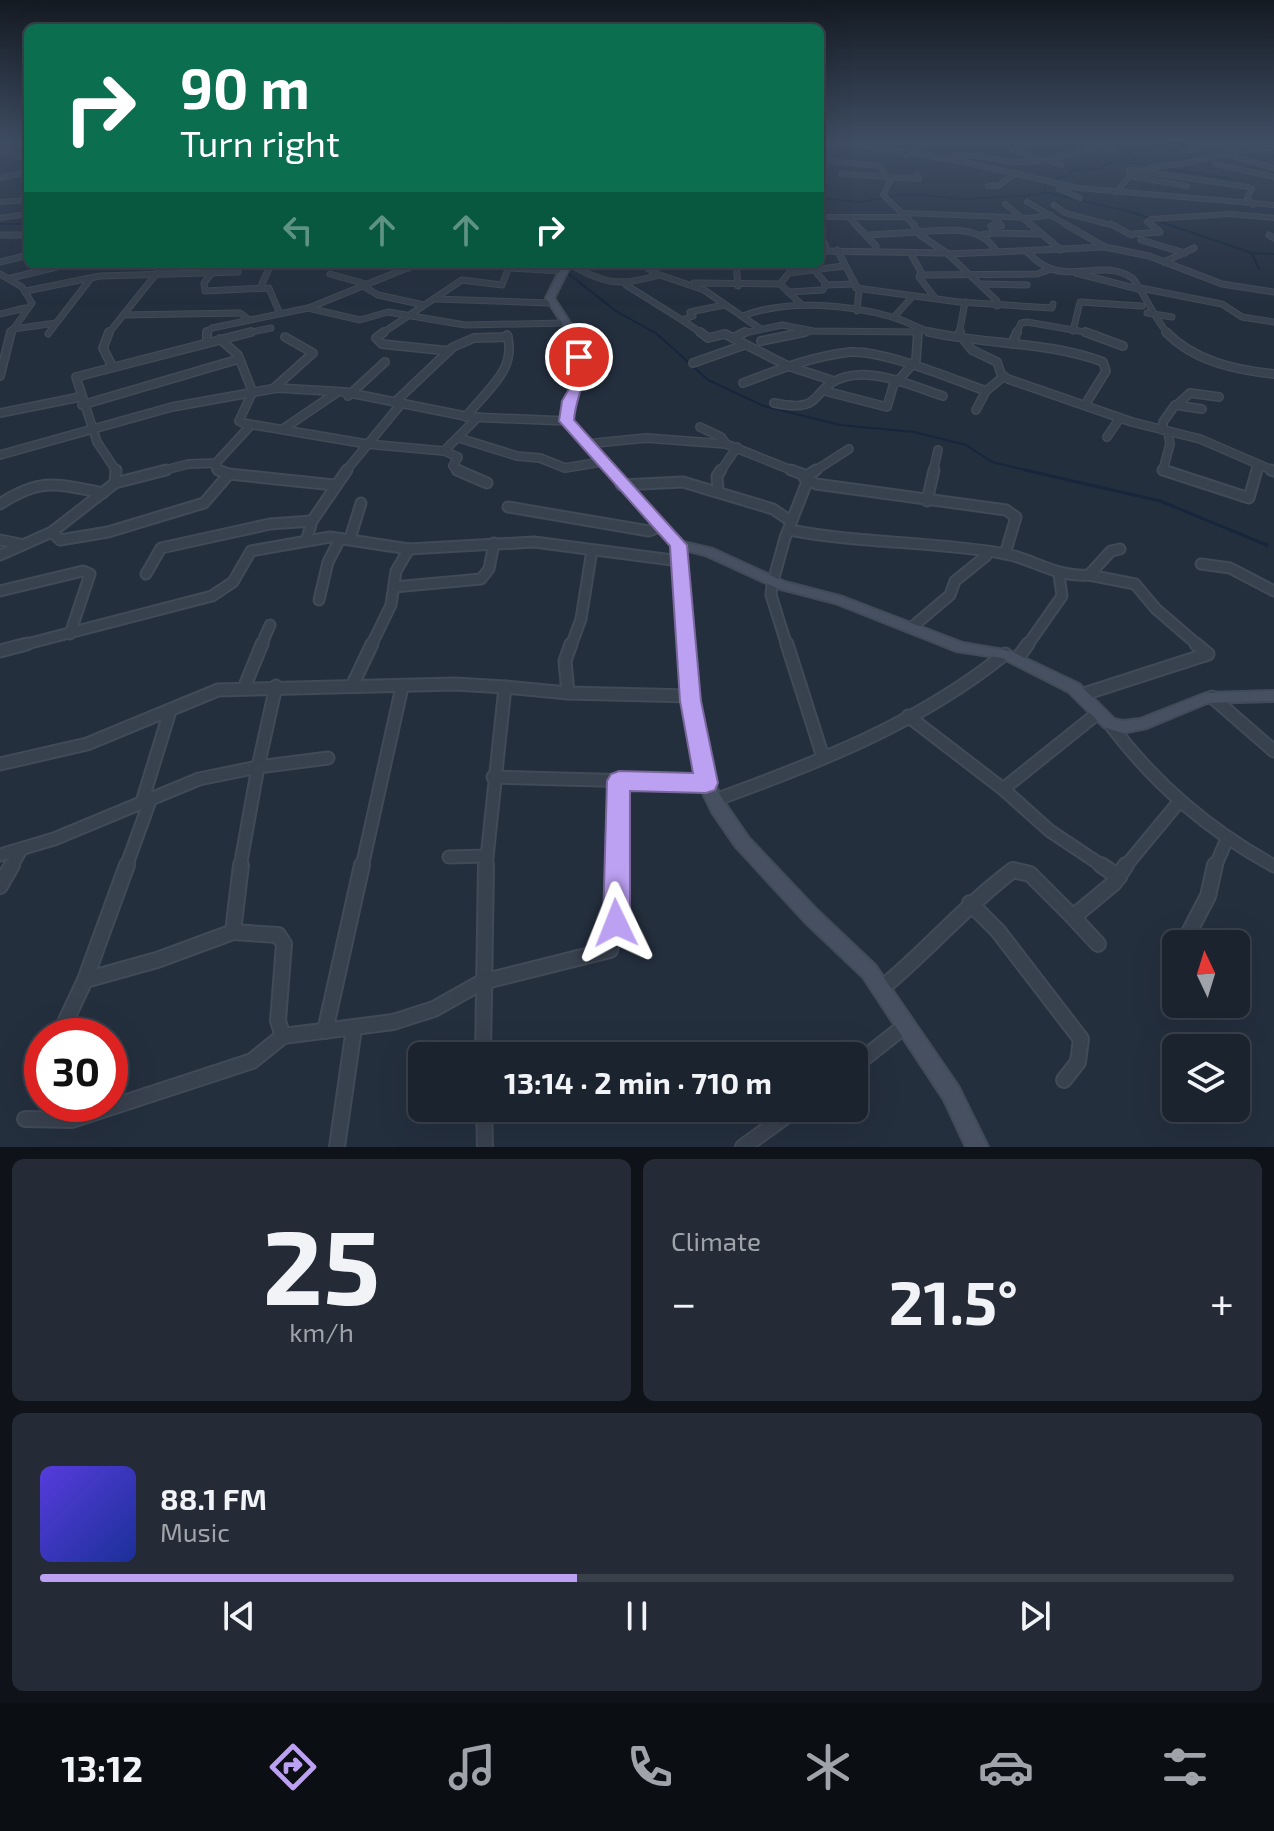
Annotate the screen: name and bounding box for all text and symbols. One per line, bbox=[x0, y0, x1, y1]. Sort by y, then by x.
text: 90 m bbox=[180, 53, 310, 120]
icon: right bbox=[48, 56, 152, 160]
text: Turn right bbox=[180, 121, 340, 164]
icon: left bbox=[276, 208, 320, 252]
icon: ahead bbox=[360, 208, 404, 252]
icon: ahead bbox=[444, 208, 488, 252]
icon: right bbox=[528, 208, 572, 252]
pin bbox=[545, 323, 613, 391]
icon: arrive bbox=[557, 335, 601, 379]
position arrow bbox=[574, 881, 658, 965]
north arrow bbox=[1162, 930, 1250, 1018]
map controls bbox=[1162, 930, 1250, 1122]
speed limit sign: 30 bbox=[24, 1018, 128, 1122]
button: layers bbox=[1162, 1034, 1250, 1122]
text: 13:14 · 2 min · 710 m bbox=[504, 1064, 772, 1100]
text: 25 bbox=[263, 1201, 380, 1326]
text: Climate bbox=[671, 1225, 761, 1256]
text: 21.5° bbox=[889, 1265, 1018, 1337]
text: − bbox=[671, 1275, 697, 1328]
text: + bbox=[1210, 1275, 1234, 1328]
text: km/h bbox=[289, 1316, 354, 1347]
text: 88.1 FM bbox=[160, 1480, 267, 1516]
text: Music bbox=[160, 1516, 230, 1547]
icon: previous bbox=[217, 1594, 261, 1638]
icon: pause bbox=[615, 1594, 659, 1638]
icon: next bbox=[1013, 1594, 1057, 1638]
icon: directions bbox=[265, 1739, 321, 1795]
icon: music bbox=[444, 1739, 500, 1795]
icon: phone bbox=[622, 1739, 678, 1795]
icon: climate bbox=[800, 1739, 856, 1795]
icon: car bbox=[978, 1739, 1034, 1795]
icon: filters bbox=[1157, 1739, 1213, 1795]
text: 13:12 bbox=[61, 1746, 143, 1789]

